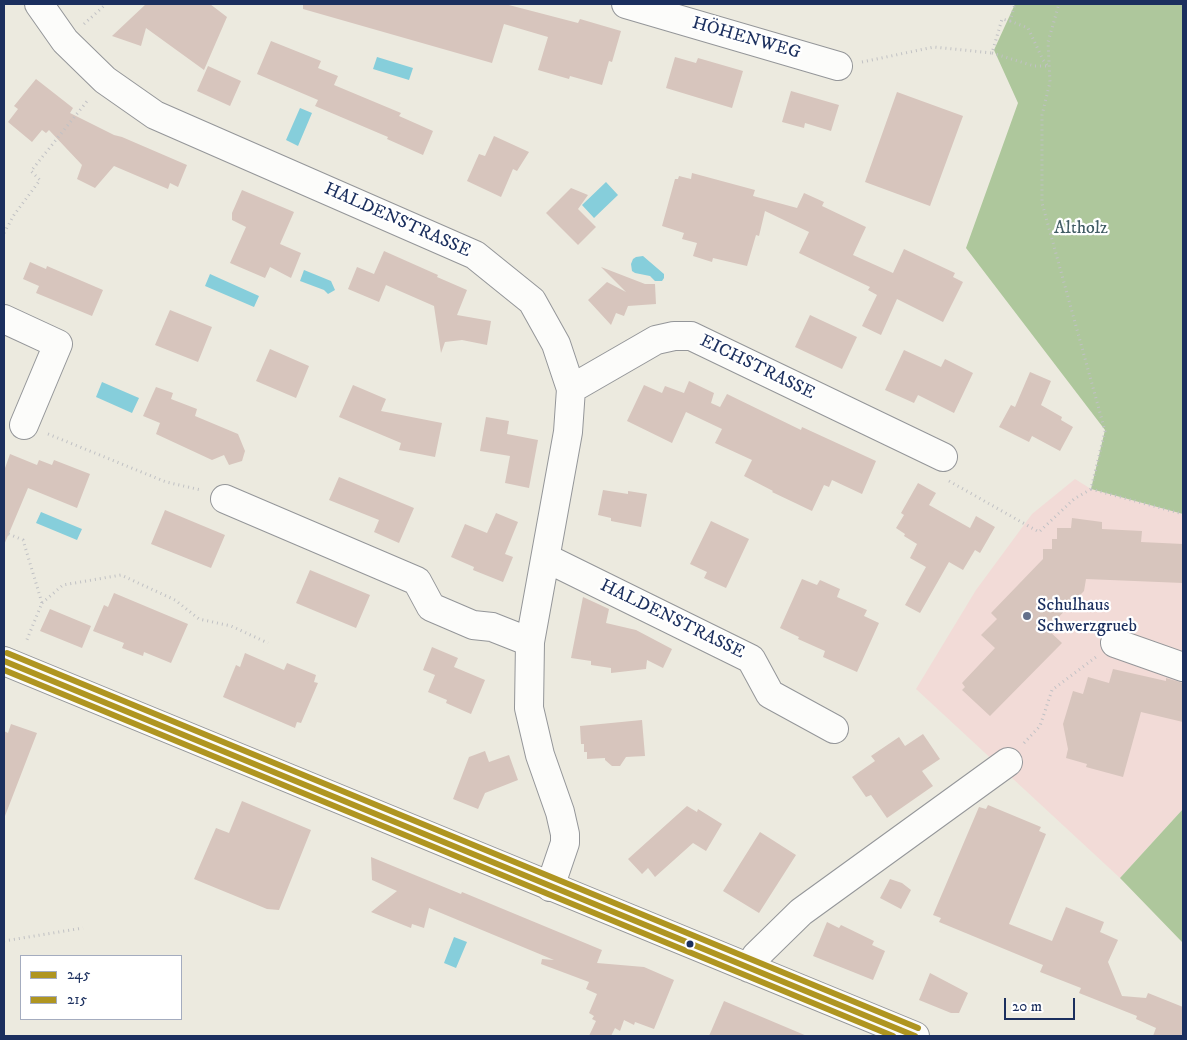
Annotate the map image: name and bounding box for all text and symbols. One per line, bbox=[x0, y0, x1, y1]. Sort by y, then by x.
street label: HÖHENWEG bbox=[689, 13, 803, 65]
street label: HALDENSTRASSE bbox=[320, 179, 474, 263]
park label: Altholz bbox=[1054, 218, 1108, 240]
street label: EICHSTRASSE bbox=[696, 331, 818, 405]
street label: HALDENSTRASSE bbox=[596, 576, 748, 664]
place label: Schulhaus Schwerzgrueb bbox=[1037, 595, 1137, 638]
marker: Schulhaus Schwerzgrueb bbox=[1021, 610, 1033, 622]
unlabelled marker bbox=[685, 939, 695, 949]
legend bbox=[20, 955, 182, 1020]
text: 245 bbox=[67, 965, 90, 984]
scale bar bbox=[1007, 988, 1078, 1020]
text: 215 bbox=[67, 990, 87, 1009]
text: 20 m bbox=[1012, 997, 1042, 1016]

